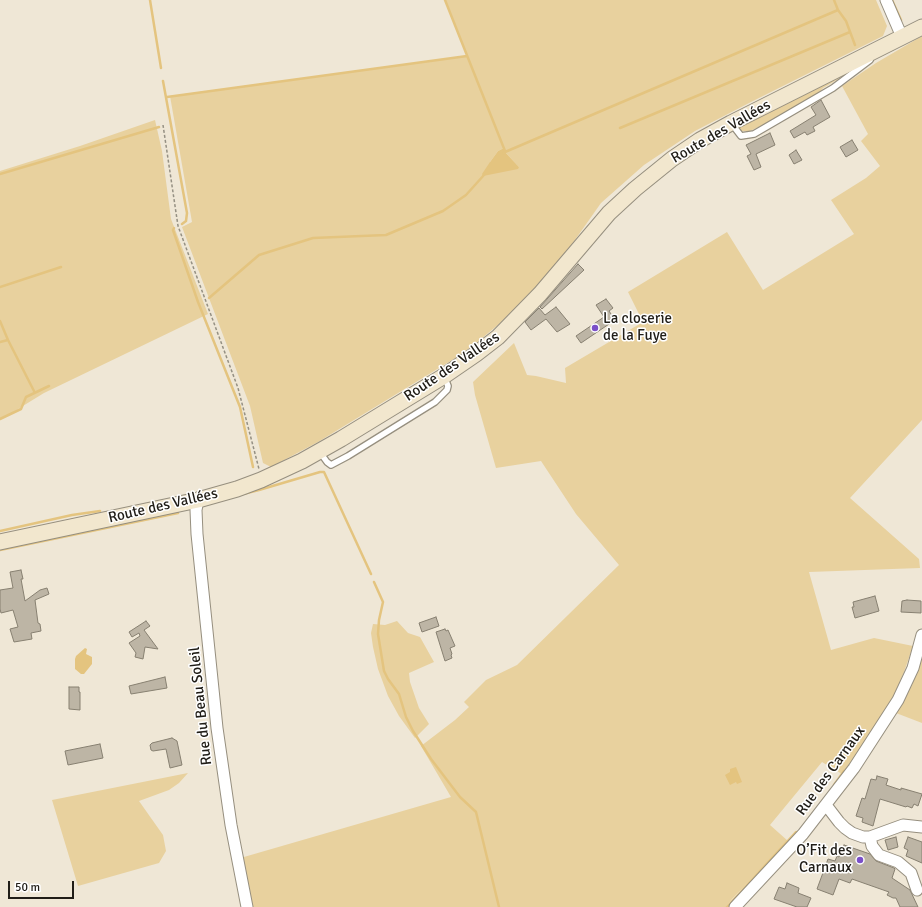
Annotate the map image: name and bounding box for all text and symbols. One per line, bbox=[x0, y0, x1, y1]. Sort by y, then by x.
street label: Route des Vallées bbox=[668, 96, 774, 168]
place label: La closerie de la Fuye bbox=[603, 310, 672, 345]
marker: La closerie de la Fuye bbox=[590, 323, 600, 333]
street label: Route des Vallées bbox=[401, 328, 503, 406]
street label: Route des Vallées bbox=[107, 485, 219, 527]
street label: Rue du Beau Soleil bbox=[186, 646, 216, 766]
street label: Rue des Carnaux bbox=[793, 723, 869, 819]
place label: O’Fit des Carnaux bbox=[796, 842, 852, 877]
marker: O’Fit des Carnaux bbox=[855, 855, 865, 865]
scale bar bbox=[10, 873, 76, 899]
text: 50 m bbox=[15, 880, 40, 895]

